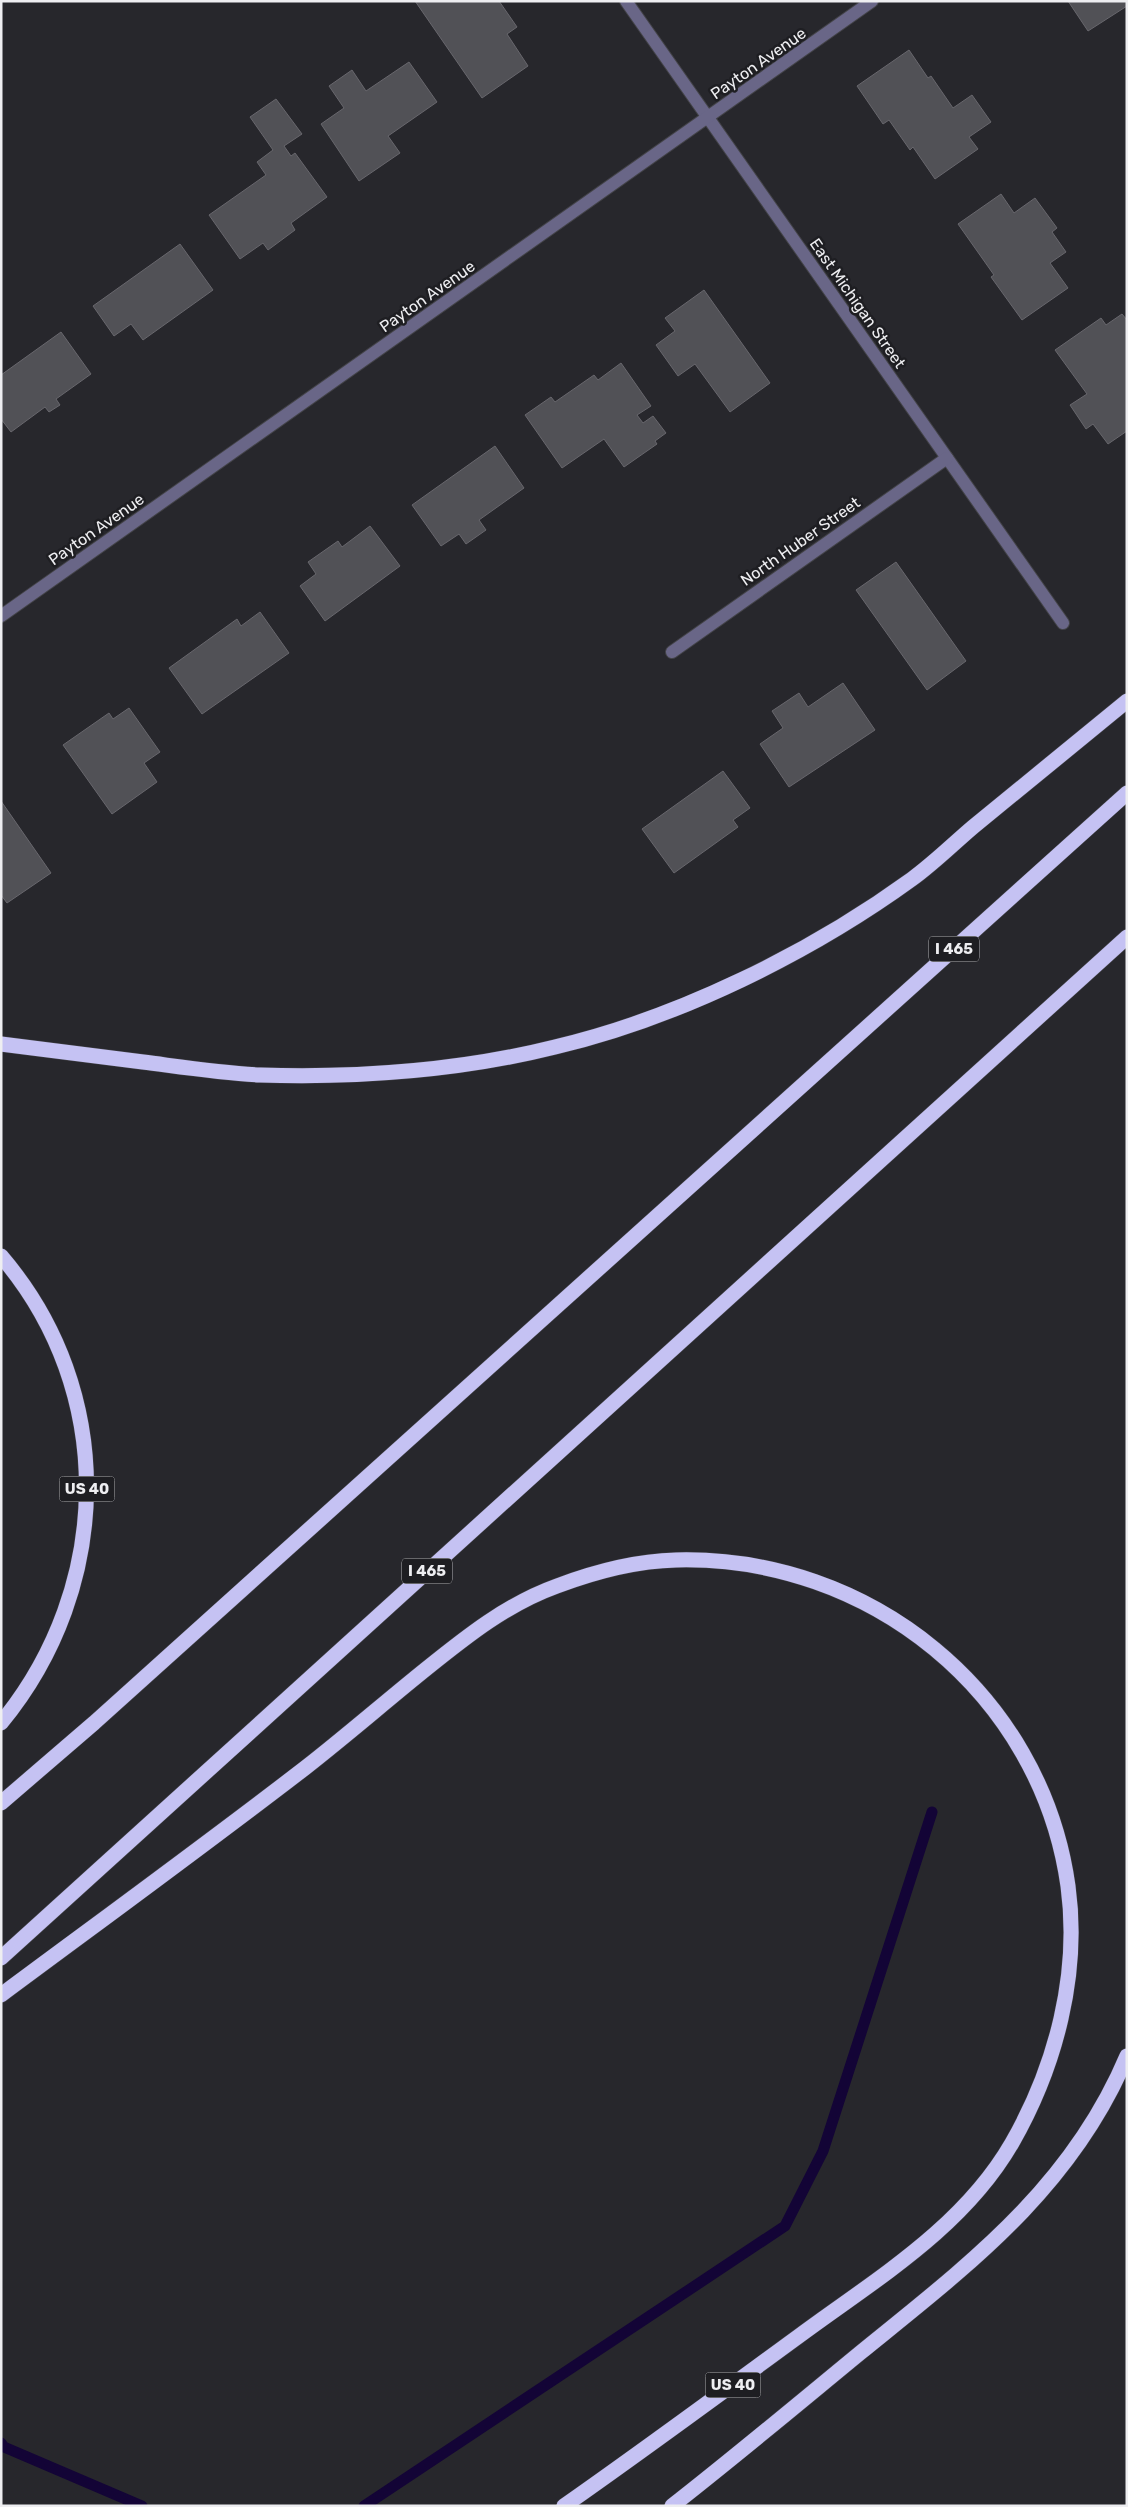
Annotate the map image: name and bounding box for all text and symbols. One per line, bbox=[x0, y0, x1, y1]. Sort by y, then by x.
street label: Payton Avenue bbox=[707, 23, 810, 103]
street label: East Michigan Street bbox=[806, 235, 910, 372]
street label: Payton Avenue bbox=[376, 256, 479, 336]
street label: Payton Avenue bbox=[45, 489, 148, 569]
street label: North Huber Street bbox=[737, 493, 864, 590]
road number: I 465 bbox=[929, 936, 979, 962]
road number: US 40 bbox=[59, 1476, 114, 1502]
road number: I 465 bbox=[402, 1558, 452, 1584]
road number: US 40 bbox=[706, 2372, 760, 2398]

